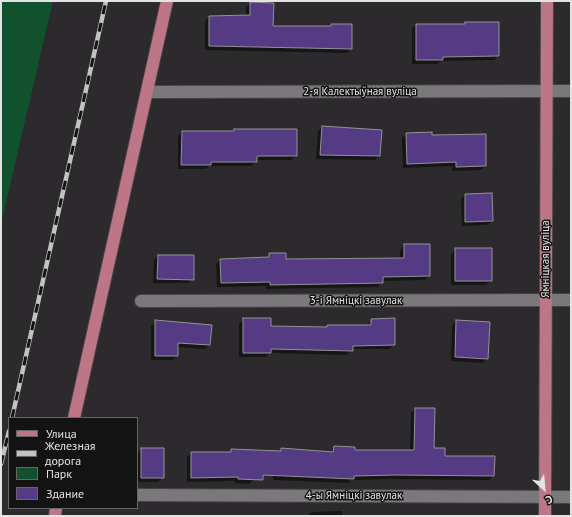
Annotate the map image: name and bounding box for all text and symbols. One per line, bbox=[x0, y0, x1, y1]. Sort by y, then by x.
street label: 2-я Калектыўная вуліца bbox=[303, 85, 417, 99]
street label: Ямніцкая вуліца bbox=[539, 220, 553, 298]
street label: 3-і Ямніцкі завулак bbox=[310, 294, 402, 308]
legend bbox=[8, 417, 138, 509]
text: Улица bbox=[46, 426, 77, 441]
text: Железная дорога bbox=[45, 438, 96, 468]
text: Парк bbox=[46, 466, 72, 481]
north arrow bbox=[524, 469, 564, 509]
text: Здание bbox=[46, 486, 84, 501]
street label: 4-ы Ямніцкі завулак bbox=[306, 489, 402, 503]
text: С bbox=[543, 492, 555, 507]

